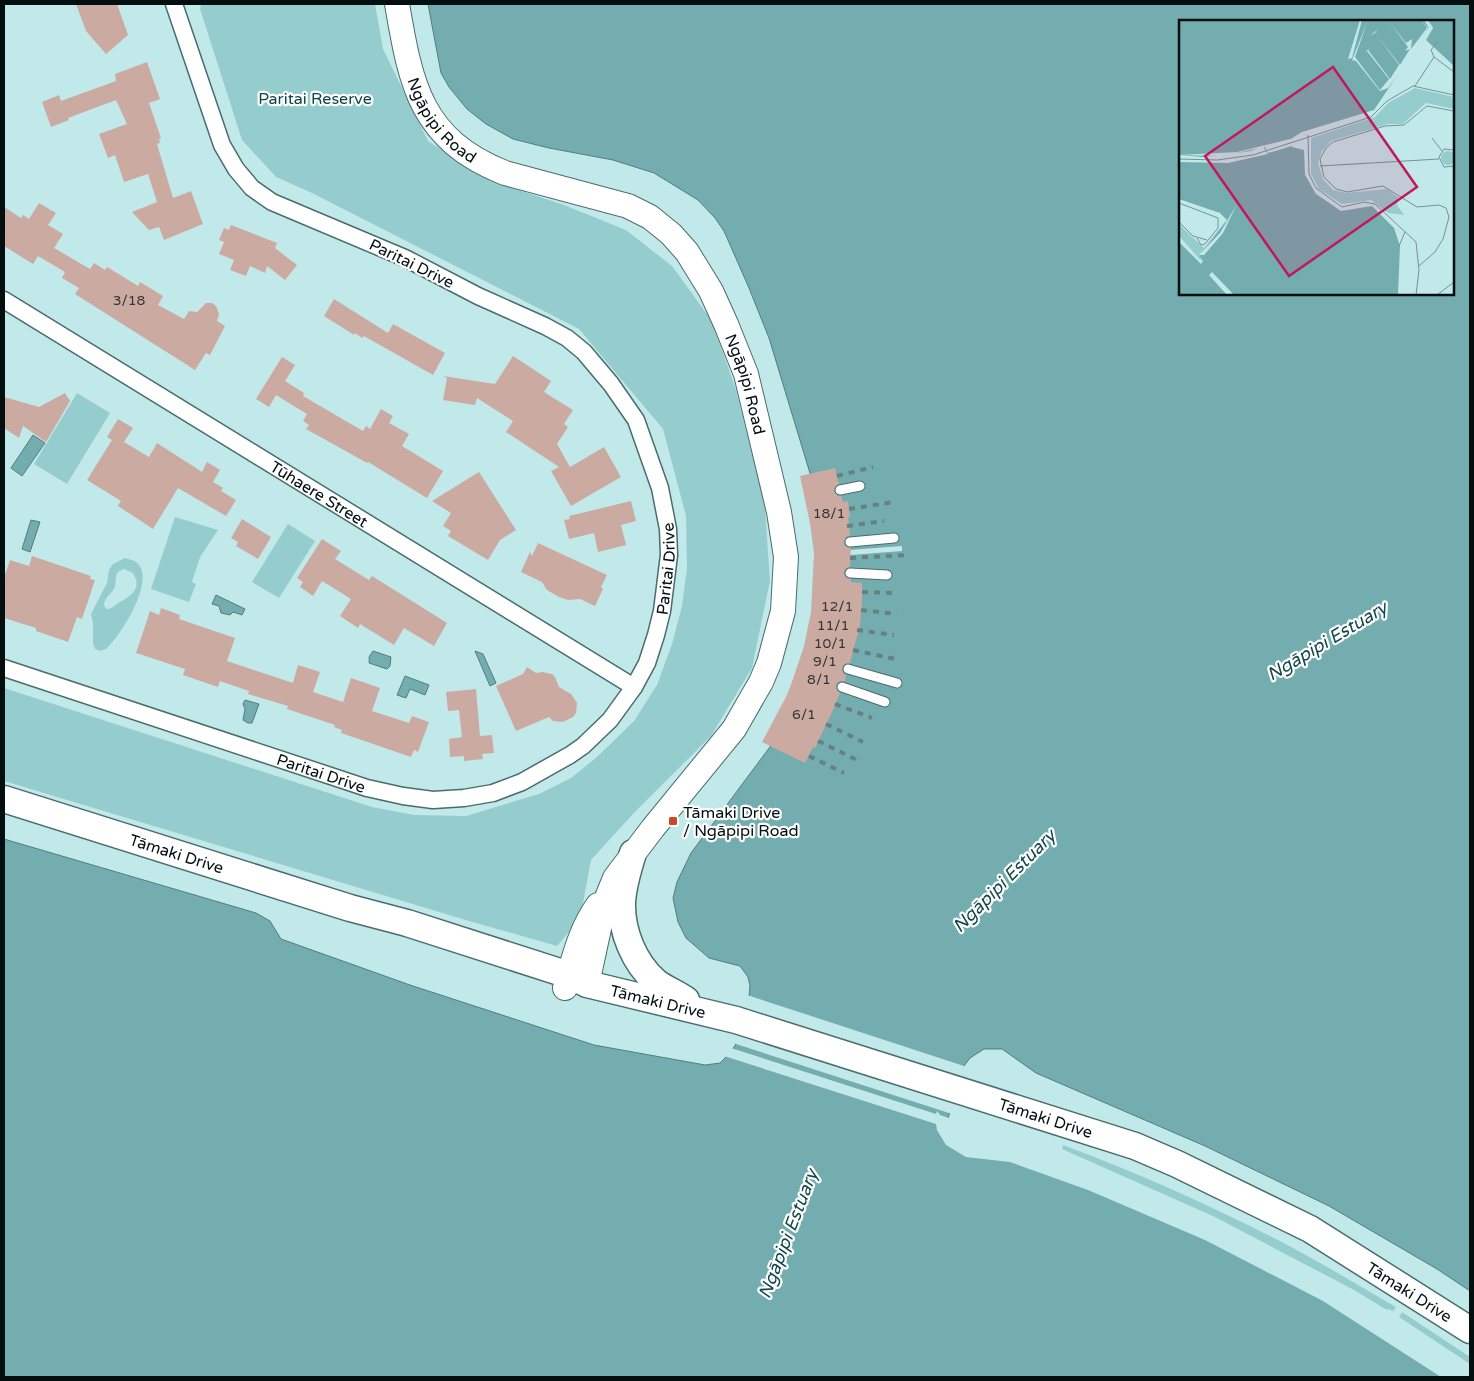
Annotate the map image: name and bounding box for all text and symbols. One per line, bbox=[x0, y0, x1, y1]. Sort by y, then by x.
inset map bbox=[1179, 20, 1454, 295]
street label: Ngāpipi Road bbox=[402, 75, 480, 168]
park label: Paritai Reserve bbox=[258, 89, 372, 109]
street label: Paritai Drive bbox=[366, 235, 457, 293]
house number: 3/18 bbox=[113, 292, 145, 309]
street label: Ngāpipi Road bbox=[720, 331, 769, 437]
street label: Tūhaere Street bbox=[266, 457, 371, 532]
house number: 18/1 bbox=[813, 505, 845, 522]
street label: Paritai Drive bbox=[653, 521, 680, 616]
water label: Ngāpipi Estuary bbox=[1263, 595, 1393, 686]
house number: 12/1 bbox=[821, 598, 853, 615]
house number: 11/1 bbox=[817, 617, 849, 634]
house number: 10/1 bbox=[814, 635, 846, 652]
house number: 9/1 bbox=[813, 653, 837, 670]
house number: 8/1 bbox=[807, 671, 831, 688]
house number: 6/1 bbox=[792, 706, 816, 723]
street label: Paritai Drive bbox=[274, 750, 368, 798]
place label: Tāmaki Drive / Ngāpipi Road bbox=[683, 803, 799, 841]
marker: Tāmaki Drive / Ngāpipi Road bbox=[667, 815, 679, 827]
water label: Ngāpipi Estuary bbox=[948, 823, 1062, 937]
street label: Tāmaki Drive bbox=[127, 830, 226, 879]
street label: Tāmaki Drive bbox=[608, 981, 707, 1023]
street label: Tāmaki Drive bbox=[996, 1095, 1095, 1143]
water label: Ngāpipi Estuary bbox=[753, 1164, 824, 1302]
street label: Tāmaki Drive bbox=[1362, 1258, 1455, 1327]

